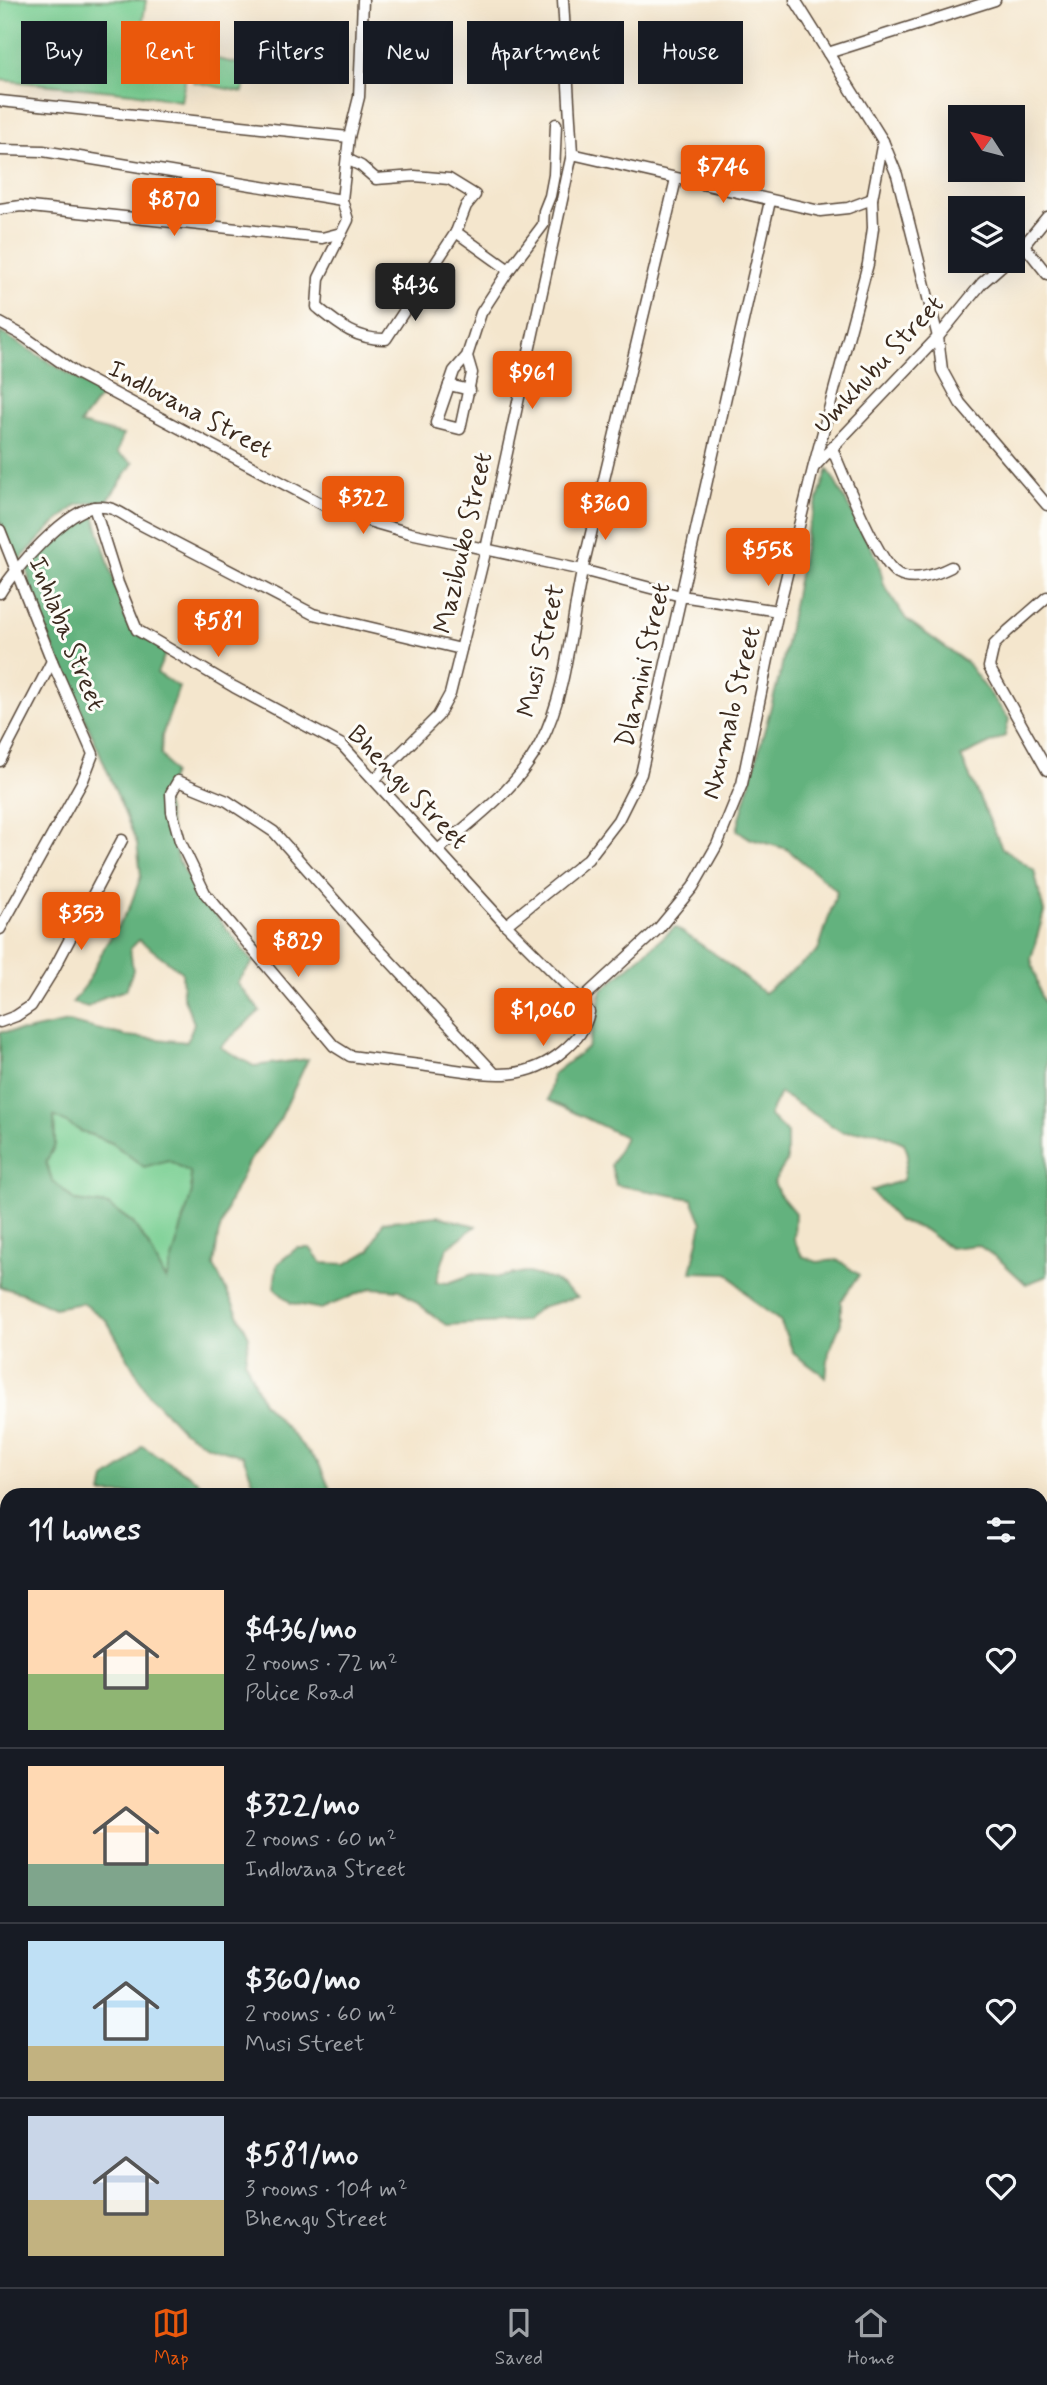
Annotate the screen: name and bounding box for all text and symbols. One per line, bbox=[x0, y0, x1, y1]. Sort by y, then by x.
chip: Buy bbox=[21, 21, 107, 84]
chip: Rent bbox=[121, 21, 220, 84]
chip: Filters bbox=[234, 21, 349, 84]
chip: New bbox=[363, 21, 453, 84]
chip: Apartment bbox=[467, 21, 624, 84]
chip: House bbox=[638, 21, 743, 84]
north arrow bbox=[948, 105, 1026, 182]
map controls bbox=[948, 105, 1025, 273]
pin: $746 bbox=[682, 146, 764, 205]
text: $746 bbox=[697, 153, 749, 183]
pin: $870 bbox=[133, 178, 215, 238]
text: $870 bbox=[148, 186, 200, 216]
button: layers bbox=[948, 196, 1025, 273]
pin: $436 bbox=[374, 264, 456, 323]
text: $436 bbox=[391, 271, 439, 301]
street label: Umkhubu Street bbox=[806, 288, 952, 442]
street label: Indlovana Street bbox=[102, 352, 278, 468]
pin: $961 bbox=[491, 352, 573, 411]
text: $961 bbox=[509, 359, 555, 389]
street label: Mazibuko Street bbox=[427, 449, 501, 637]
pin: $322 bbox=[322, 476, 404, 536]
pin: $360 bbox=[564, 482, 646, 542]
text: $322 bbox=[338, 484, 388, 514]
text: $360 bbox=[580, 490, 630, 520]
pin: $558 bbox=[727, 528, 809, 588]
text: $558 bbox=[742, 536, 794, 566]
street label: Inhlaba Street bbox=[20, 552, 112, 716]
street label: Dlamini Street bbox=[609, 579, 679, 751]
street label: Musi Street bbox=[510, 581, 574, 721]
pin: $581 bbox=[177, 600, 259, 659]
text: $581 bbox=[194, 607, 242, 637]
street label: Nxumalo Street bbox=[694, 623, 770, 803]
street label: Bhengu Street bbox=[339, 718, 475, 858]
pin: $353 bbox=[40, 892, 122, 952]
text: $353 bbox=[58, 900, 104, 930]
pin: $829 bbox=[257, 920, 339, 979]
text: $829 bbox=[273, 927, 323, 957]
pin: $1,060 bbox=[486, 988, 600, 1048]
text: $1,060 bbox=[510, 996, 576, 1026]
text: 11 homes bbox=[28, 1511, 141, 1550]
icon: filters bbox=[982, 1511, 1020, 1549]
text: $436/mo bbox=[245, 1610, 357, 1649]
icon: home bbox=[84, 1618, 168, 1702]
icon: heart bbox=[982, 1641, 1020, 1679]
text: 2 rooms · 72 m² bbox=[245, 1649, 398, 1679]
text: Police Road bbox=[245, 1679, 354, 1709]
text: $322/mo bbox=[245, 1786, 360, 1825]
icon: home bbox=[84, 1794, 168, 1878]
icon: heart bbox=[982, 1817, 1020, 1855]
text: 2 rooms · 60 m² bbox=[245, 1825, 397, 1855]
text: Indlovana Street bbox=[245, 1855, 406, 1885]
text: $360/mo bbox=[245, 1961, 361, 2000]
icon: home bbox=[84, 1969, 168, 2053]
icon: heart bbox=[982, 1992, 1020, 2030]
text: 2 rooms · 60 m² bbox=[245, 2000, 397, 2030]
text: Musi Street bbox=[245, 2030, 365, 2060]
text: $581/mo bbox=[245, 2136, 359, 2175]
icon: home bbox=[84, 2144, 168, 2228]
icon: heart bbox=[982, 2167, 1020, 2205]
text: 3 rooms · 104 m² bbox=[245, 2175, 408, 2205]
text: Bhengu Street bbox=[245, 2205, 387, 2235]
tab: Map bbox=[152, 2304, 190, 2371]
tab: Saved bbox=[495, 2304, 543, 2371]
tab: Home bbox=[847, 2304, 895, 2371]

